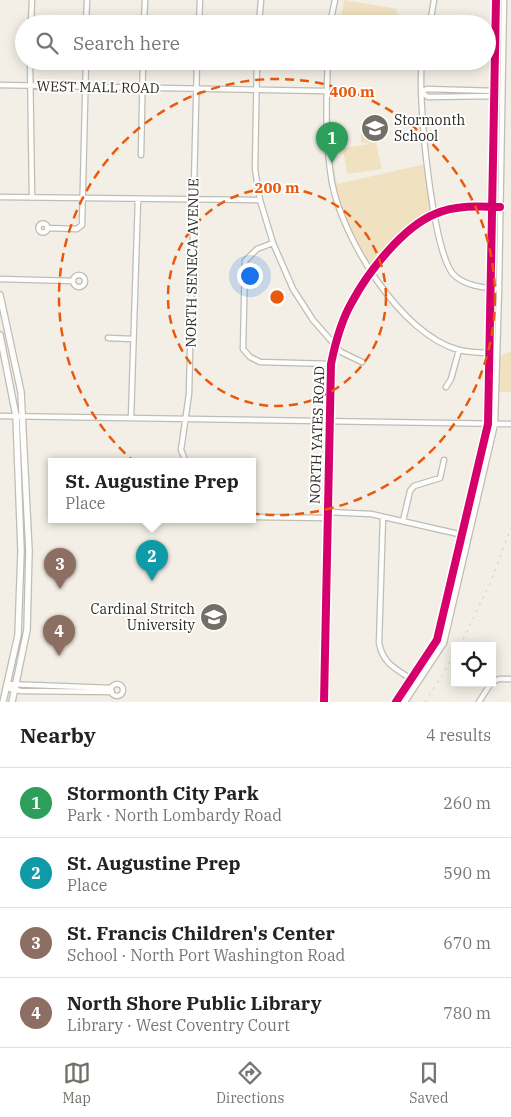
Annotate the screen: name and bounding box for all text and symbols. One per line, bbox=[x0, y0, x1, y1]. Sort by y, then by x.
search box bbox=[15, 15, 496, 70]
icon: search bbox=[33, 29, 61, 57]
text: Search here bbox=[73, 31, 180, 55]
street label: WEST MALL ROAD bbox=[36, 77, 160, 97]
text: 400 m bbox=[329, 82, 375, 101]
place label: Stormonth School bbox=[394, 111, 465, 145]
school or university icon: Stormonth School bbox=[360, 113, 390, 143]
pin: 1 bbox=[316, 122, 348, 163]
street label: NORTH SENECA AVENUE bbox=[182, 178, 202, 348]
text: 200 m bbox=[254, 178, 300, 197]
your location bbox=[237, 263, 263, 289]
centre of rings bbox=[268, 288, 286, 306]
street label: NORTH YATES ROAD bbox=[306, 365, 328, 504]
popup bbox=[48, 458, 256, 523]
text: St. Augustine Prep bbox=[65, 469, 239, 493]
text: Place bbox=[65, 493, 105, 513]
pin: 2 bbox=[136, 540, 168, 581]
pin: 3 bbox=[44, 548, 76, 589]
place label: Cardinal Stritch University bbox=[91, 600, 196, 634]
school or university icon: Cardinal Stritch University bbox=[199, 602, 229, 632]
pin: 4 bbox=[43, 615, 75, 656]
map controls bbox=[451, 642, 496, 687]
button: locate bbox=[451, 642, 496, 687]
text: Nearby bbox=[20, 721, 96, 749]
text: 4 results bbox=[426, 725, 491, 745]
text: Stormonth City Park bbox=[67, 781, 259, 805]
text: 1 bbox=[31, 793, 41, 813]
text: 260 m bbox=[443, 793, 491, 813]
text: Park · North Lombardy Road bbox=[67, 805, 282, 825]
text: St. Augustine Prep bbox=[67, 851, 241, 875]
text: 2 bbox=[31, 863, 41, 883]
text: 590 m bbox=[443, 863, 491, 883]
text: Place bbox=[67, 875, 107, 895]
text: St. Francis Children's Center bbox=[67, 921, 335, 945]
text: 3 bbox=[31, 933, 41, 953]
text: 670 m bbox=[443, 933, 491, 953]
text: School · North Port Washington Road bbox=[67, 945, 345, 965]
text: North Shore Public Library bbox=[67, 991, 322, 1015]
text: 4 bbox=[31, 1003, 41, 1023]
text: 780 m bbox=[443, 1003, 491, 1023]
text: Library · West Coventry Court bbox=[67, 1015, 290, 1035]
tab: Map bbox=[63, 1059, 91, 1107]
tab: Directions bbox=[216, 1059, 284, 1107]
tab: Saved bbox=[409, 1059, 448, 1107]

